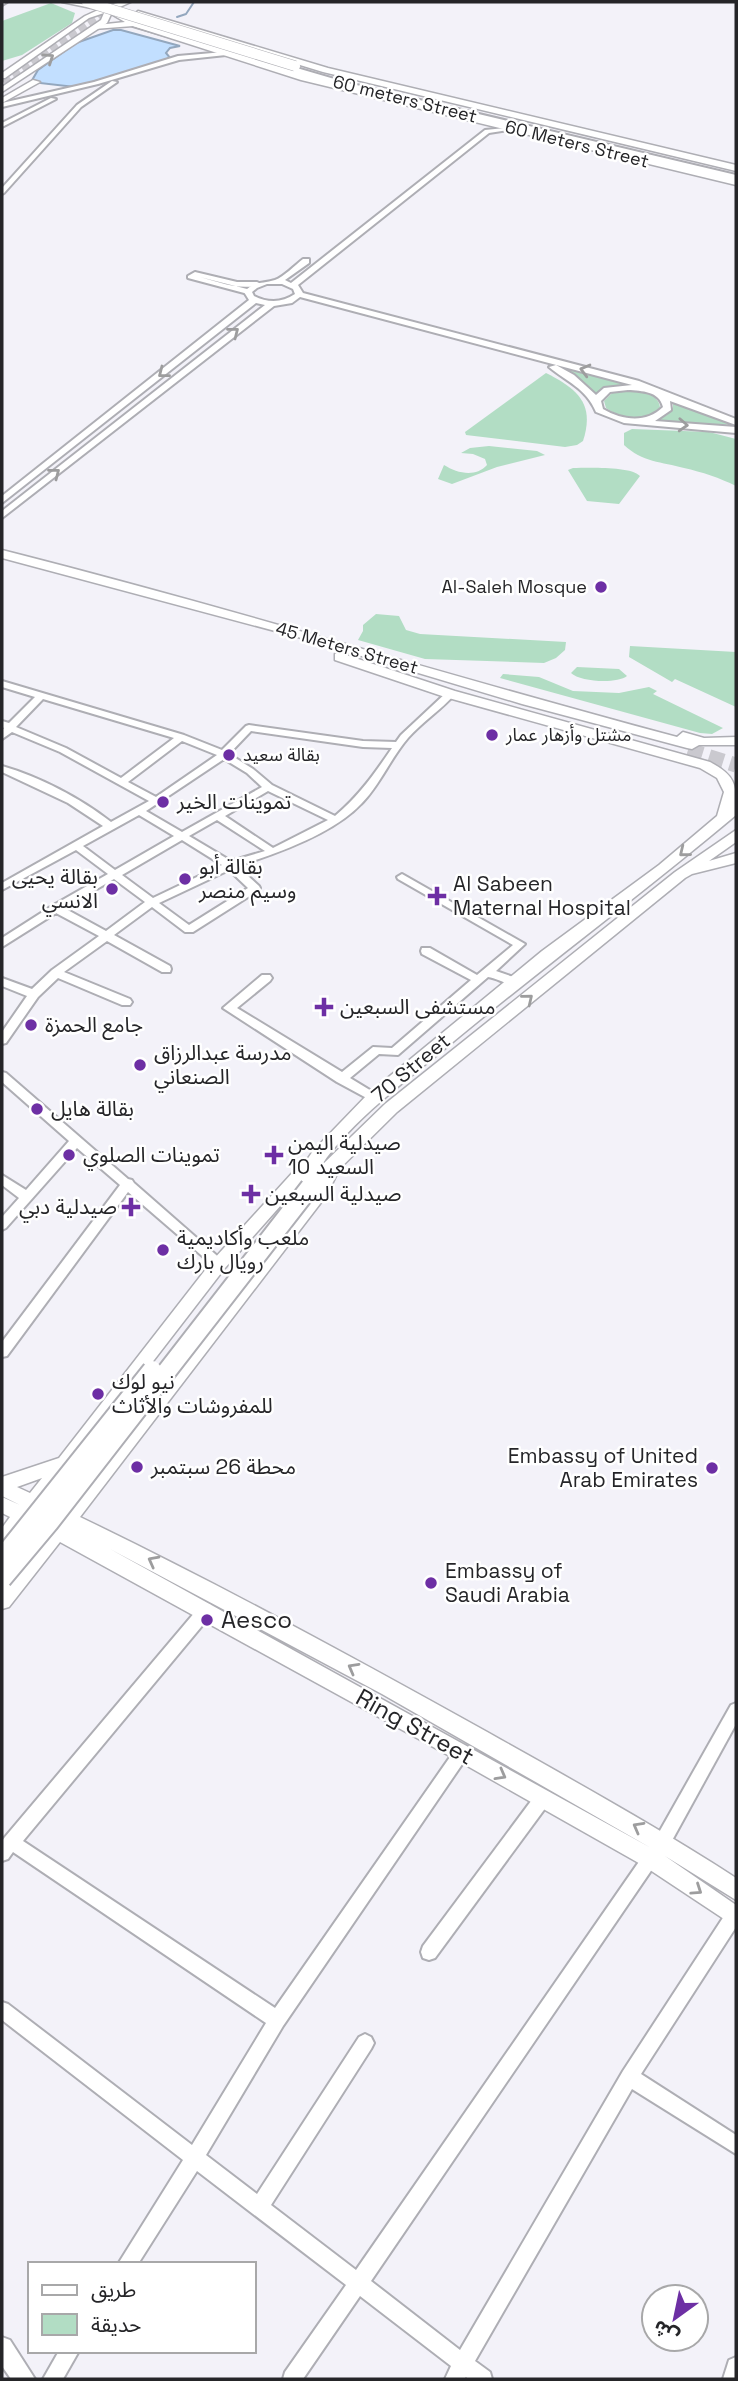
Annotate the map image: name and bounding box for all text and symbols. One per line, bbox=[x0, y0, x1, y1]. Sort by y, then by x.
one-way arrow bbox=[41, 54, 54, 66]
street label: 60 meters Street bbox=[331, 70, 479, 127]
street label: 60 Meters Street bbox=[503, 115, 651, 173]
one-way arrow bbox=[227, 328, 239, 341]
one-way arrow bbox=[580, 364, 592, 378]
one-way arrow bbox=[159, 365, 171, 378]
one-way arrow bbox=[678, 417, 689, 432]
one-way arrow bbox=[48, 468, 60, 481]
place label: Al-Saleh Mosque bbox=[442, 575, 587, 598]
marker: Al-Saleh Mosque bbox=[593, 579, 609, 595]
street label: 45 Meters Street bbox=[273, 616, 421, 679]
place label: مشتل وأزهار عمار bbox=[505, 723, 632, 746]
marker: مشتل وأزهار عمار bbox=[484, 727, 500, 743]
place label: بقالة سعيد bbox=[243, 743, 320, 766]
marker: بقالة سعيد bbox=[221, 747, 237, 763]
place label: تموينات الخير bbox=[176, 788, 291, 815]
marker: تموينات الخير bbox=[155, 794, 171, 810]
one-way arrow bbox=[679, 843, 692, 856]
place label: بقالة أبو وسيم منصر bbox=[198, 853, 296, 906]
place label: بقالة يحيى الانسي bbox=[12, 863, 98, 917]
place label: Al Sabeen Maternal Hospital bbox=[453, 870, 631, 921]
marker: بقالة أبو وسيم منصر bbox=[177, 871, 193, 887]
marker: بقالة يحيى الانسي bbox=[104, 881, 120, 897]
marker: Al Sabeen Maternal Hospital bbox=[427, 886, 447, 906]
place label: مستشفى السبعين bbox=[340, 993, 495, 1020]
one-way arrow bbox=[520, 994, 533, 1007]
marker: مستشفى السبعين bbox=[314, 997, 334, 1017]
place label: جامع الحمزة bbox=[45, 1011, 143, 1040]
marker: جامع الحمزة bbox=[23, 1017, 39, 1033]
street label: 70 Street bbox=[366, 1027, 456, 1108]
place label: مدرسة عبدالرزاق الصنعاني bbox=[154, 1039, 292, 1093]
marker: مدرسة عبدالرزاق الصنعاني bbox=[132, 1057, 148, 1073]
place label: بقالة هايل bbox=[51, 1095, 134, 1122]
marker: بقالة هايل bbox=[29, 1101, 45, 1117]
place label: صيدلية اليمن السعيد 10 bbox=[288, 1129, 401, 1180]
place label: تموينات الصلوي bbox=[83, 1141, 220, 1171]
marker: تموينات الصلوي bbox=[61, 1147, 77, 1163]
marker: صيدلية اليمن السعيد 10 bbox=[266, 1147, 282, 1163]
place label: صيدلية السبعين bbox=[265, 1180, 402, 1207]
marker: صيدلية السبعين bbox=[243, 1186, 259, 1202]
place label: صيدلية دبي bbox=[19, 1193, 117, 1223]
marker: صيدلية دبي bbox=[123, 1199, 139, 1215]
place label: ملعب وأكاديمية رويال بارك bbox=[177, 1224, 309, 1275]
marker: ملعب وأكاديمية رويال بارك bbox=[155, 1242, 171, 1258]
place label: نيو لوك للمفروشات والأثاث bbox=[112, 1368, 273, 1419]
marker: نيو لوك للمفروشات والأثاث bbox=[90, 1386, 106, 1402]
place label: Embassy of United Arab Emirates bbox=[508, 1442, 698, 1493]
place label: محطة 26 سبتمبر bbox=[150, 1453, 296, 1480]
marker: محطة 26 سبتمبر bbox=[129, 1459, 145, 1475]
marker: Embassy of United Arab Emirates bbox=[704, 1460, 720, 1476]
one-way arrow bbox=[148, 1556, 160, 1569]
place label: Embassy of Saudi Arabia bbox=[445, 1557, 570, 1608]
marker: Embassy of Saudi Arabia bbox=[423, 1575, 439, 1591]
place label: Aesco bbox=[221, 1604, 292, 1635]
marker: Aesco bbox=[199, 1612, 215, 1628]
one-way arrow bbox=[348, 1663, 361, 1676]
street label: Ring Street bbox=[351, 1681, 480, 1772]
one-way arrow bbox=[494, 1767, 507, 1780]
one-way arrow bbox=[632, 1822, 645, 1835]
one-way arrow bbox=[689, 1882, 702, 1895]
legend bbox=[28, 2262, 256, 2353]
text: طريق bbox=[91, 2276, 136, 2303]
north arrow bbox=[640, 2283, 710, 2353]
text: حديقة bbox=[91, 2311, 141, 2338]
text: ش bbox=[648, 2314, 684, 2349]

